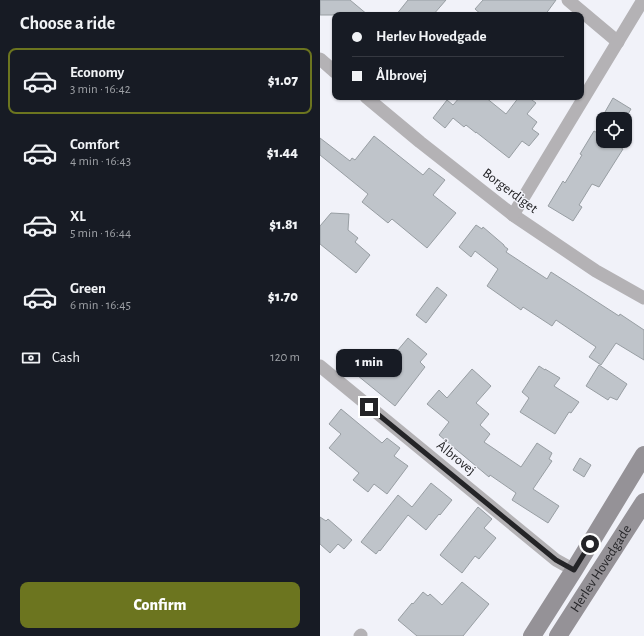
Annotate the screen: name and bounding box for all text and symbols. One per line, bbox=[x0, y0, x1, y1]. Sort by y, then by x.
text: Choose a ride bbox=[20, 15, 115, 33]
text: Herlev Hovedgade bbox=[376, 29, 487, 44]
icon: car bbox=[22, 63, 58, 99]
text: Economy bbox=[70, 65, 124, 80]
text: Ålbrovej bbox=[376, 68, 427, 83]
text: $1.07 bbox=[268, 73, 298, 88]
text: 3 min · 16:42 bbox=[70, 83, 131, 96]
map controls bbox=[596, 112, 632, 148]
button: locate bbox=[596, 112, 632, 148]
icon: car bbox=[22, 135, 58, 171]
text: Comfort bbox=[70, 137, 119, 152]
text: $1.44 bbox=[267, 145, 298, 160]
text: 4 min · 16:43 bbox=[70, 155, 131, 168]
street label: Borgerdiget bbox=[480, 166, 541, 216]
icon: car bbox=[22, 207, 58, 243]
text: XL bbox=[70, 209, 86, 224]
text: $1.81 bbox=[269, 217, 298, 232]
text: 5 min · 16:44 bbox=[70, 227, 131, 240]
icon: car bbox=[22, 279, 58, 315]
text: Green bbox=[70, 281, 106, 296]
text: $1.70 bbox=[268, 289, 298, 304]
text: 6 min · 16:45 bbox=[70, 299, 131, 312]
icon: cash bbox=[20, 347, 42, 369]
callout: 1 min bbox=[336, 349, 402, 377]
text: Cash bbox=[52, 350, 80, 365]
text: 120 m bbox=[270, 351, 300, 364]
text: 1 min bbox=[355, 356, 383, 369]
route end bbox=[360, 398, 378, 416]
street label: Ålbrovej bbox=[434, 437, 479, 478]
street label: Herlev Hovedgade bbox=[568, 522, 634, 615]
route start bbox=[581, 535, 599, 553]
button: Confirm bbox=[20, 582, 300, 628]

